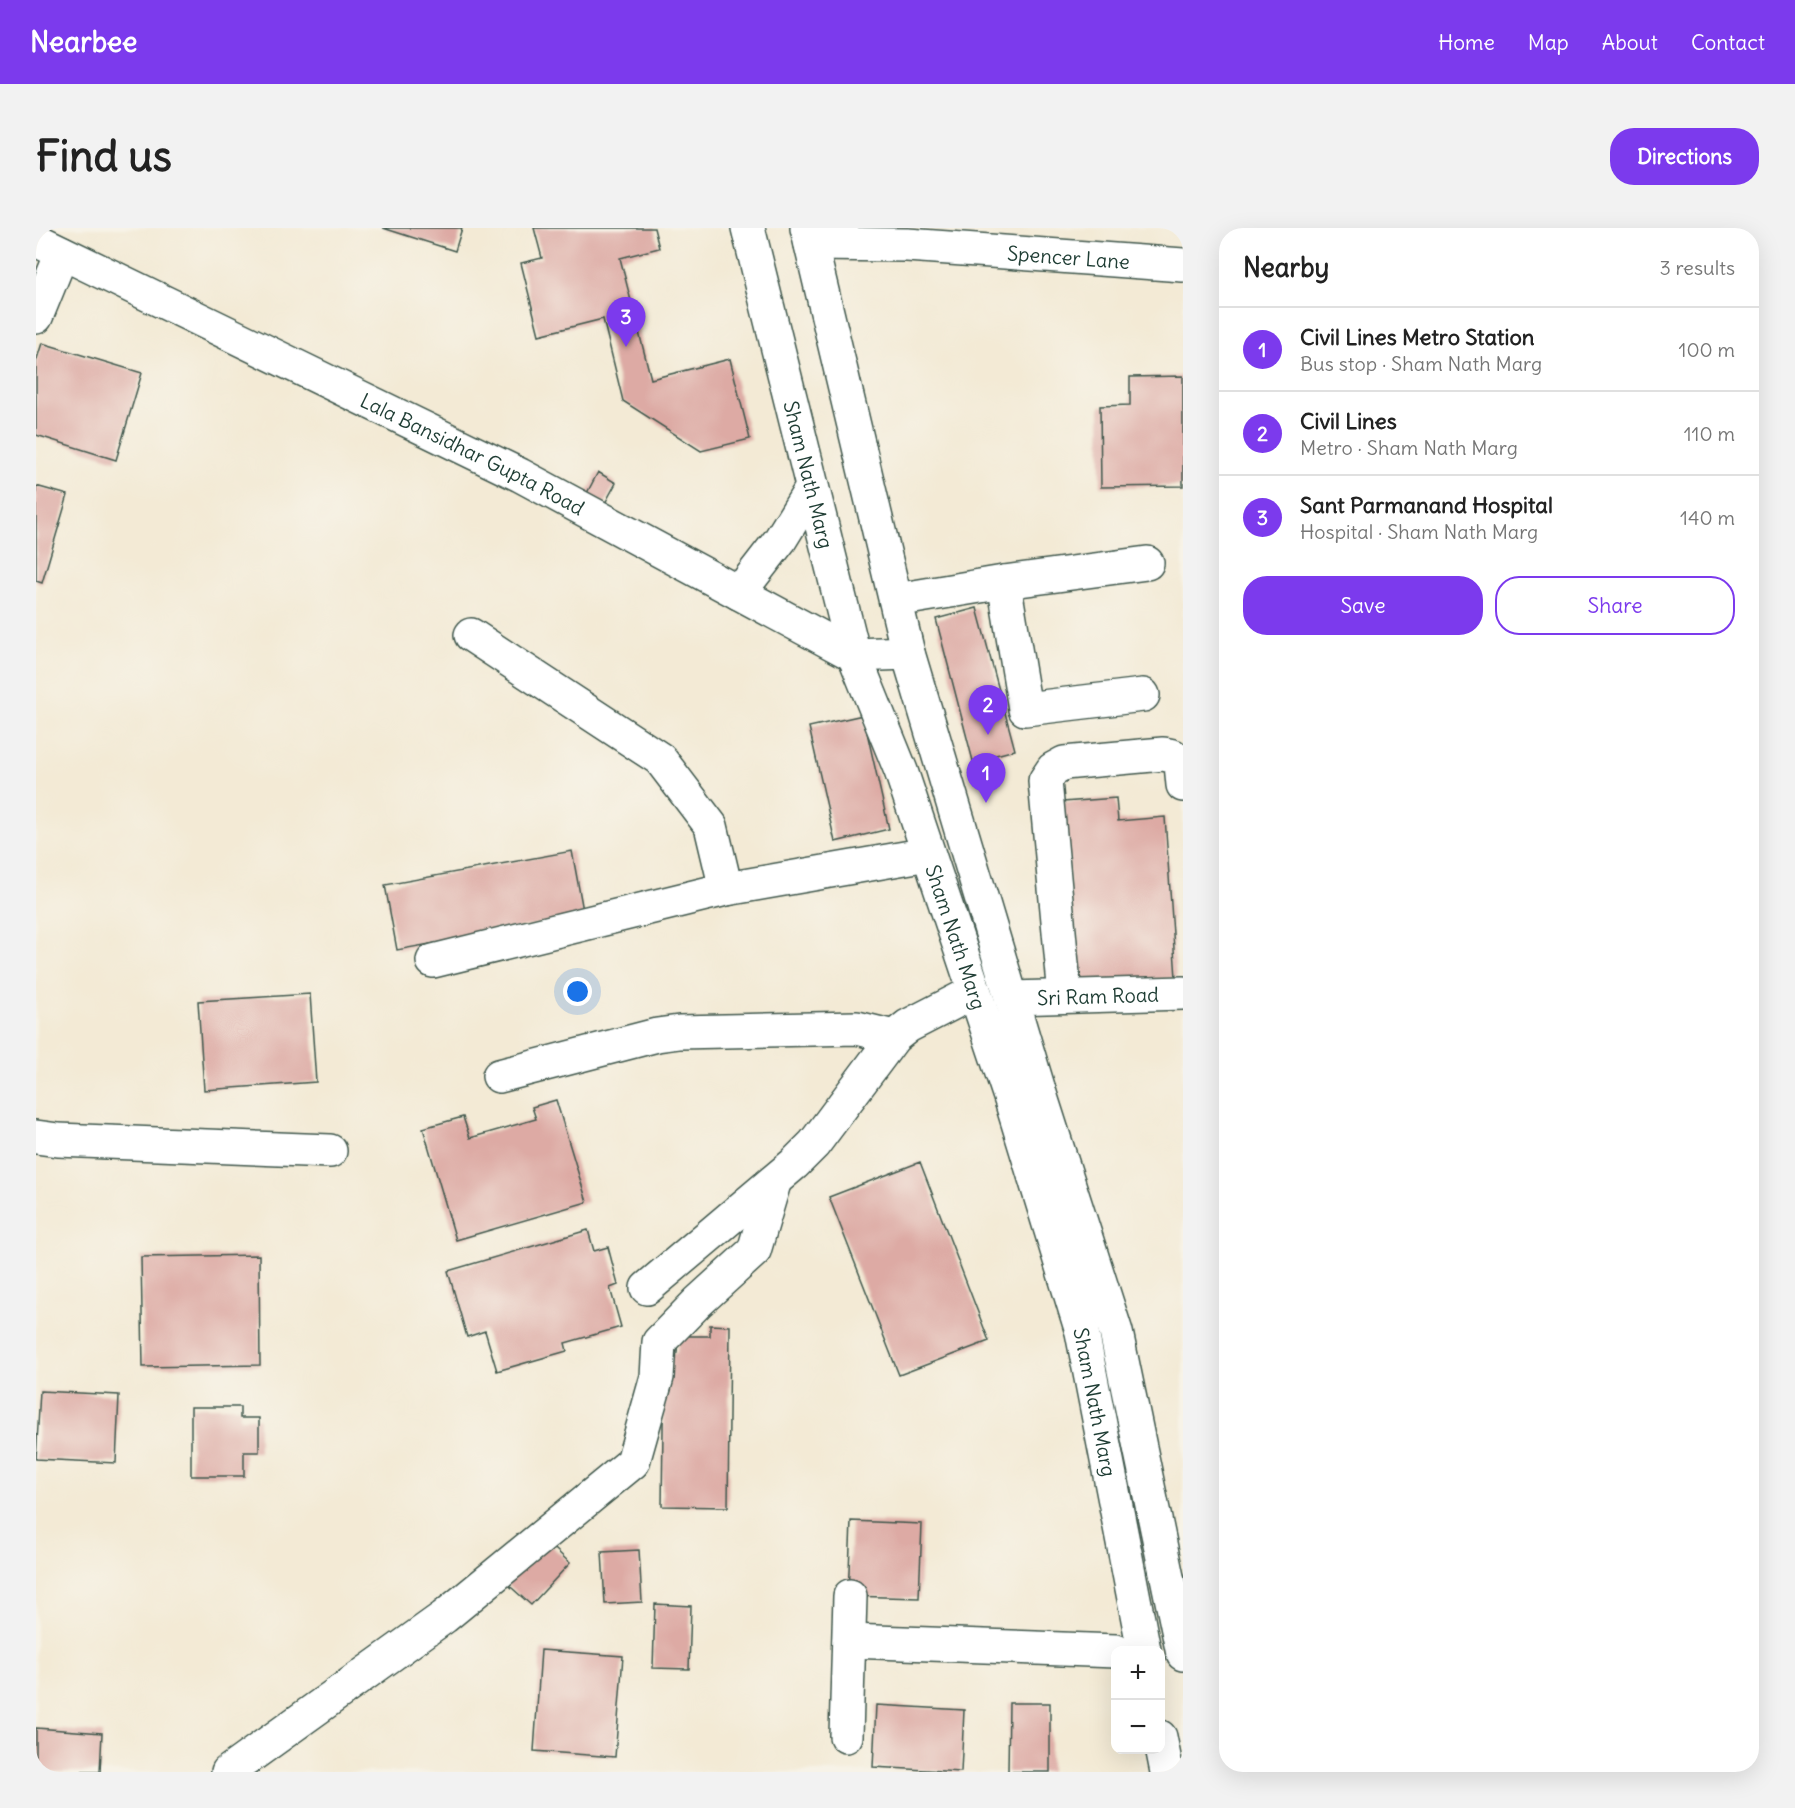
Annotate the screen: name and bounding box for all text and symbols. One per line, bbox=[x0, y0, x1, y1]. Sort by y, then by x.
text: Nearbee bbox=[30, 24, 137, 60]
text: Home bbox=[1438, 29, 1495, 56]
text: Map bbox=[1528, 29, 1569, 56]
text: About bbox=[1602, 29, 1658, 56]
text: Contact bbox=[1691, 29, 1765, 56]
button: Directions bbox=[1610, 128, 1759, 185]
text: Find us bbox=[36, 130, 172, 182]
street label: Spencer Lane bbox=[1006, 240, 1131, 274]
text: Nearby bbox=[1243, 251, 1329, 284]
text: 3 results bbox=[1659, 255, 1735, 280]
pin: 3 bbox=[606, 298, 646, 347]
text: Civil Lines Metro Station bbox=[1300, 323, 1535, 351]
text: 1 bbox=[1259, 337, 1266, 362]
text: 100 m bbox=[1678, 337, 1735, 362]
text: Bus stop · Sham Nath Marg bbox=[1300, 351, 1542, 376]
street label: Lala Bansidhar Gupta Road bbox=[356, 387, 589, 520]
street label: Sham Nath Marg bbox=[779, 398, 840, 551]
text: Civil Lines bbox=[1300, 407, 1397, 435]
text: 2 bbox=[1257, 421, 1268, 446]
text: 110 m bbox=[1684, 421, 1735, 446]
text: Metro · Sham Nath Marg bbox=[1300, 435, 1518, 460]
text: Sant Parmanand Hospital bbox=[1300, 491, 1553, 519]
text: 3 bbox=[1257, 505, 1268, 530]
text: 140 m bbox=[1680, 505, 1735, 530]
text: Hospital · Sham Nath Marg bbox=[1300, 519, 1538, 544]
button: Save bbox=[1243, 576, 1483, 635]
button: Share bbox=[1495, 576, 1735, 635]
pin: 2 bbox=[968, 686, 1008, 735]
pin: 1 bbox=[966, 754, 1006, 803]
street label: Sham Nath Marg bbox=[921, 861, 992, 1013]
your location bbox=[563, 977, 592, 1006]
street label: Sri Ram Road bbox=[1037, 981, 1159, 1010]
street label: Sham Nath Marg bbox=[1069, 1325, 1122, 1479]
map controls bbox=[1111, 1646, 1165, 1754]
button: + bbox=[1111, 1646, 1165, 1700]
button: − bbox=[1111, 1700, 1165, 1754]

